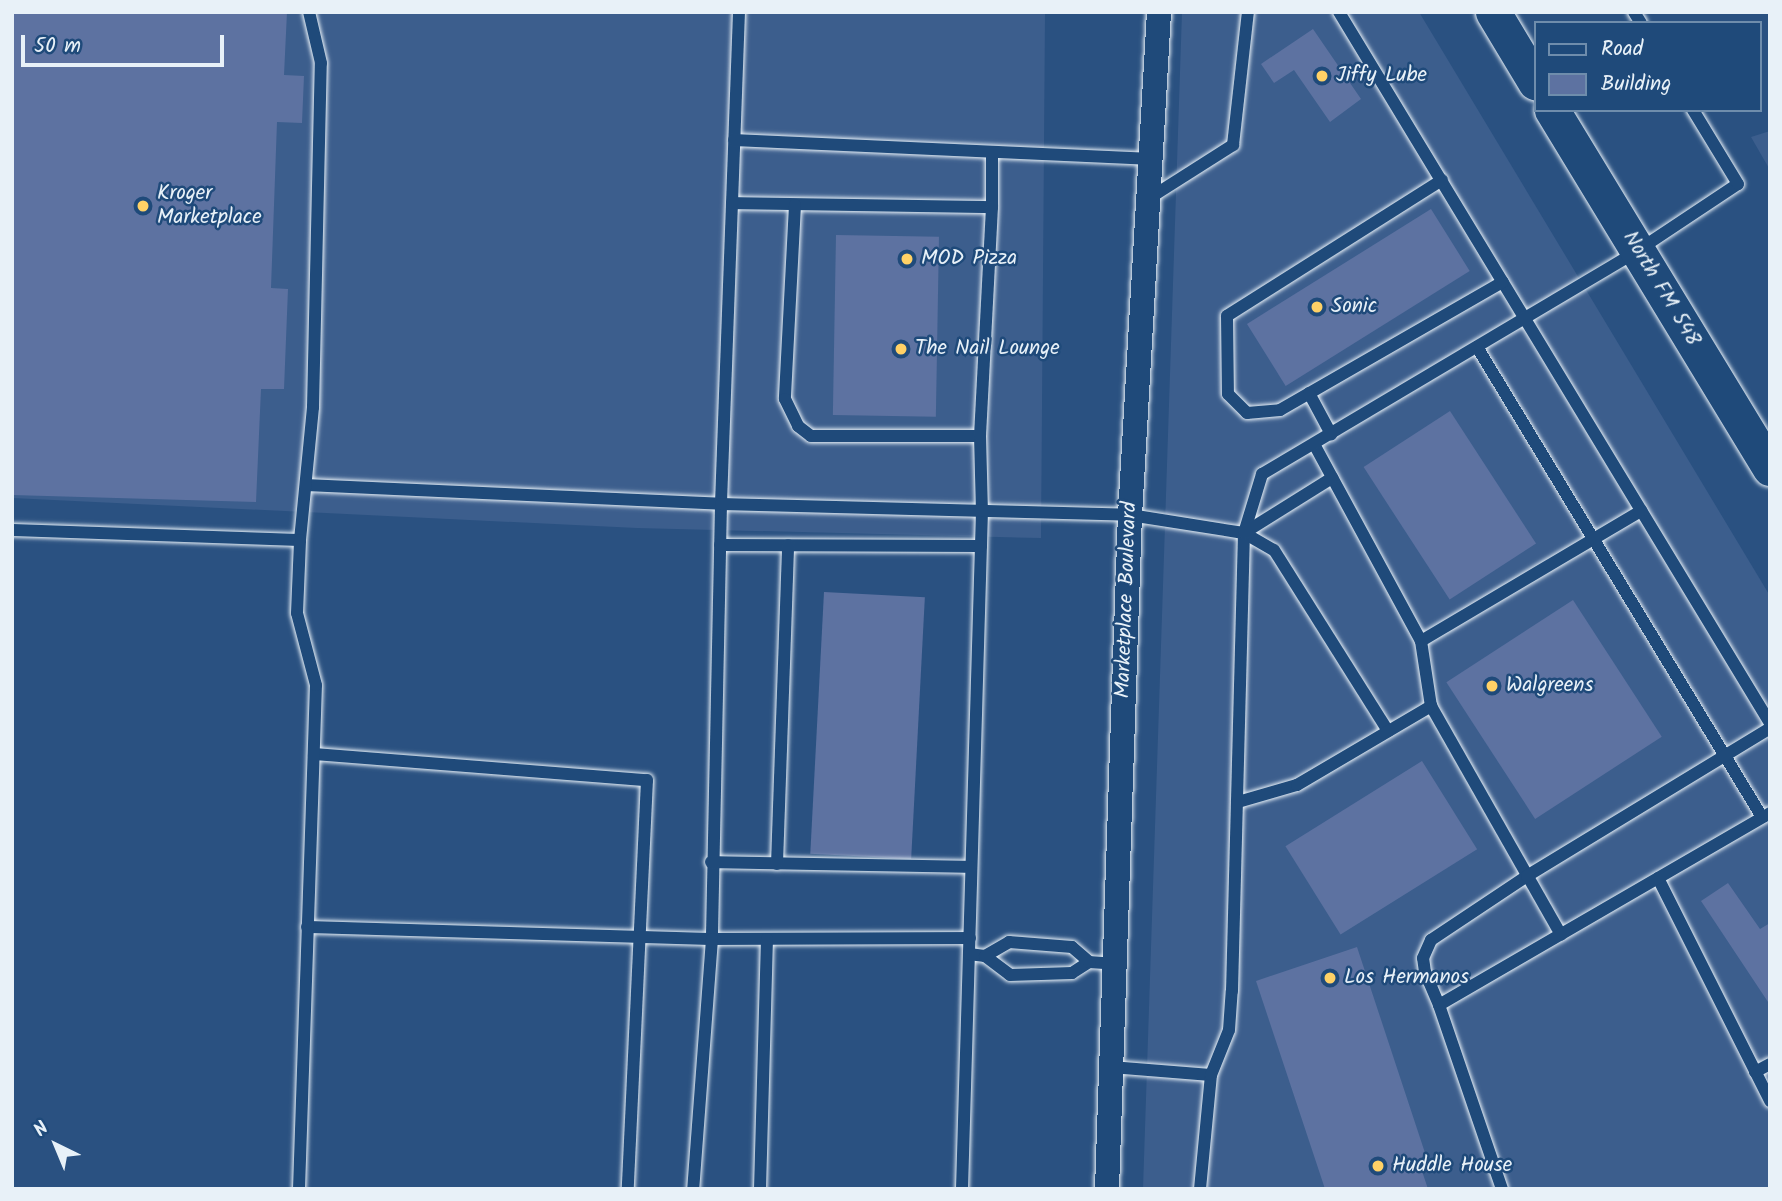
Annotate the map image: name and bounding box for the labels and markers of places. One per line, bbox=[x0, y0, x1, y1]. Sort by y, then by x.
place label: Jiffy Lube bbox=[1336, 63, 1427, 89]
marker: Jiffy Lube bbox=[1314, 68, 1330, 84]
place label: Kroger Marketplace bbox=[157, 181, 262, 231]
marker: Kroger Marketplace bbox=[135, 198, 151, 214]
place label: MOD Pizza bbox=[921, 246, 1017, 272]
marker: MOD Pizza bbox=[899, 251, 915, 267]
place label: Sonic bbox=[1331, 294, 1377, 320]
marker: Sonic bbox=[1309, 299, 1325, 315]
place label: The Nail Lounge bbox=[915, 336, 1060, 362]
marker: The Nail Lounge bbox=[893, 341, 909, 357]
place label: Walgreens bbox=[1506, 673, 1593, 699]
marker: Walgreens bbox=[1484, 678, 1500, 694]
place label: Los Hermanos bbox=[1344, 965, 1469, 991]
marker: Los Hermanos bbox=[1322, 970, 1338, 986]
place label: Huddle House bbox=[1392, 1153, 1512, 1179]
marker: Huddle House bbox=[1370, 1158, 1386, 1174]

